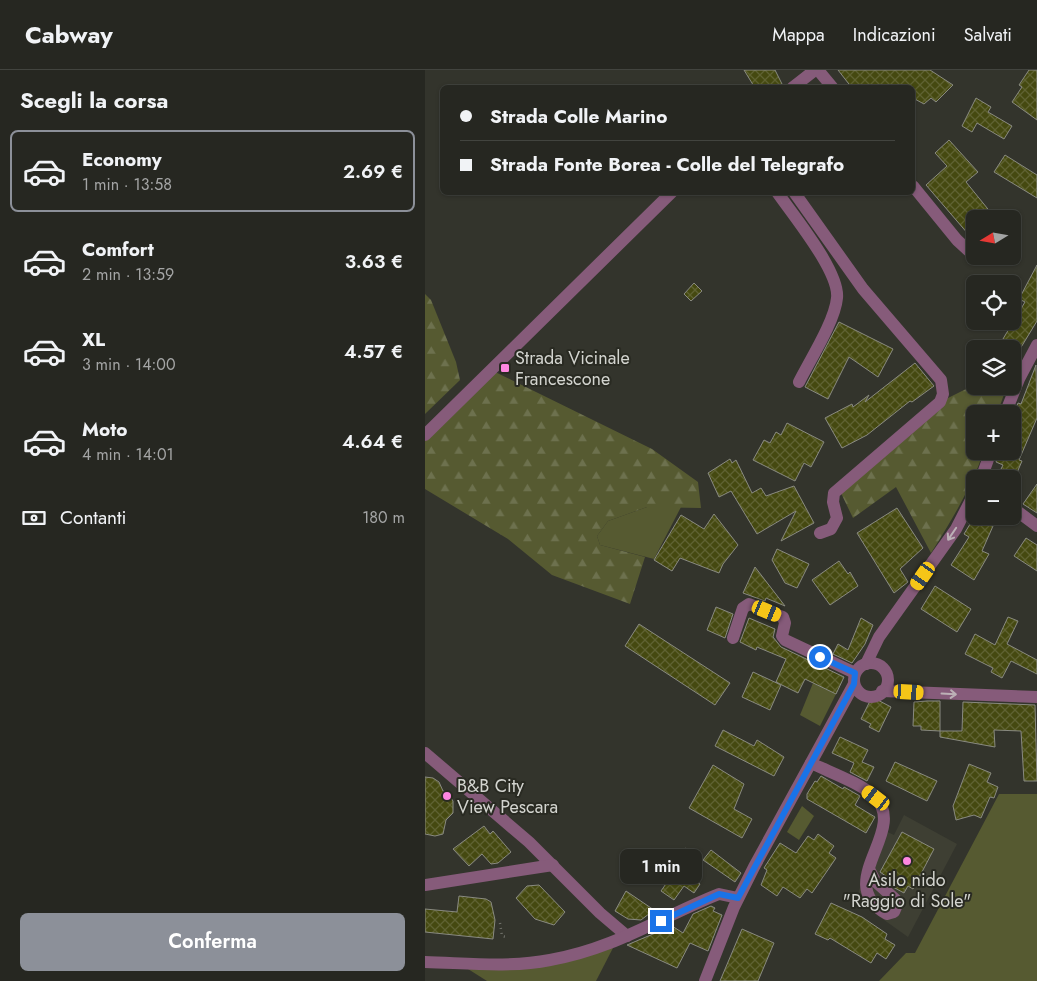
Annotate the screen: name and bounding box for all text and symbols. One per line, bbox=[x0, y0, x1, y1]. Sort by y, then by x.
text: Cabway bbox=[25, 17, 113, 52]
text: Mappa bbox=[772, 22, 825, 48]
text: Indicazioni bbox=[853, 22, 936, 48]
text: Salvati bbox=[964, 22, 1012, 48]
text: Scegli la corsa bbox=[20, 84, 168, 116]
text: Strada Colle Marino bbox=[490, 103, 667, 130]
text: Economy bbox=[82, 146, 162, 173]
icon: car bbox=[22, 149, 67, 194]
text: Strada Fonte Borea - Colle del Telegrafo bbox=[490, 151, 844, 178]
text: 2.69 € bbox=[343, 158, 403, 185]
text: 1 min · 13:58 bbox=[82, 173, 172, 196]
north arrow bbox=[966, 210, 1021, 265]
map controls bbox=[966, 210, 1021, 525]
text: Comfort bbox=[82, 236, 154, 263]
icon: car bbox=[22, 239, 67, 284]
text: 3.63 € bbox=[345, 248, 403, 275]
text: 2 min · 13:59 bbox=[82, 263, 174, 286]
button: locate bbox=[966, 275, 1021, 330]
text: XL bbox=[82, 326, 105, 353]
icon: car bbox=[22, 329, 67, 374]
text: 4.57 € bbox=[344, 338, 403, 365]
button: layers bbox=[966, 340, 1021, 395]
place label: Strada Vicinale Francescone bbox=[515, 345, 630, 392]
text: 3 min · 14:00 bbox=[82, 353, 176, 376]
marker: Strada Vicinale Francescone bbox=[499, 362, 511, 374]
button: + bbox=[966, 405, 1021, 460]
text: Moto bbox=[82, 416, 127, 443]
icon: car bbox=[22, 419, 67, 464]
text: 4.64 € bbox=[342, 428, 403, 455]
text: 4 min · 14:01 bbox=[82, 443, 174, 466]
button: − bbox=[966, 470, 1021, 525]
icon: cash bbox=[20, 504, 48, 532]
text: Contanti bbox=[60, 504, 127, 531]
text: 180 m bbox=[362, 506, 405, 529]
one-way arrow bbox=[947, 527, 957, 541]
car bbox=[908, 559, 937, 593]
car bbox=[750, 598, 783, 624]
route start bbox=[809, 646, 831, 668]
car bbox=[893, 684, 924, 700]
one-way arrow bbox=[940, 689, 956, 698]
place label: B&B City View Pescara bbox=[457, 773, 558, 820]
car bbox=[859, 783, 892, 813]
marker: B&B City View Pescara bbox=[441, 790, 453, 802]
callout: 1 min bbox=[620, 848, 702, 884]
text: 1 min bbox=[642, 855, 680, 878]
marker: Asilo nido "Raggio di Sole" bbox=[901, 855, 913, 867]
place label: Asilo nido "Raggio di Sole" bbox=[843, 867, 971, 914]
route end bbox=[650, 910, 672, 932]
button: Conferma bbox=[20, 913, 405, 971]

